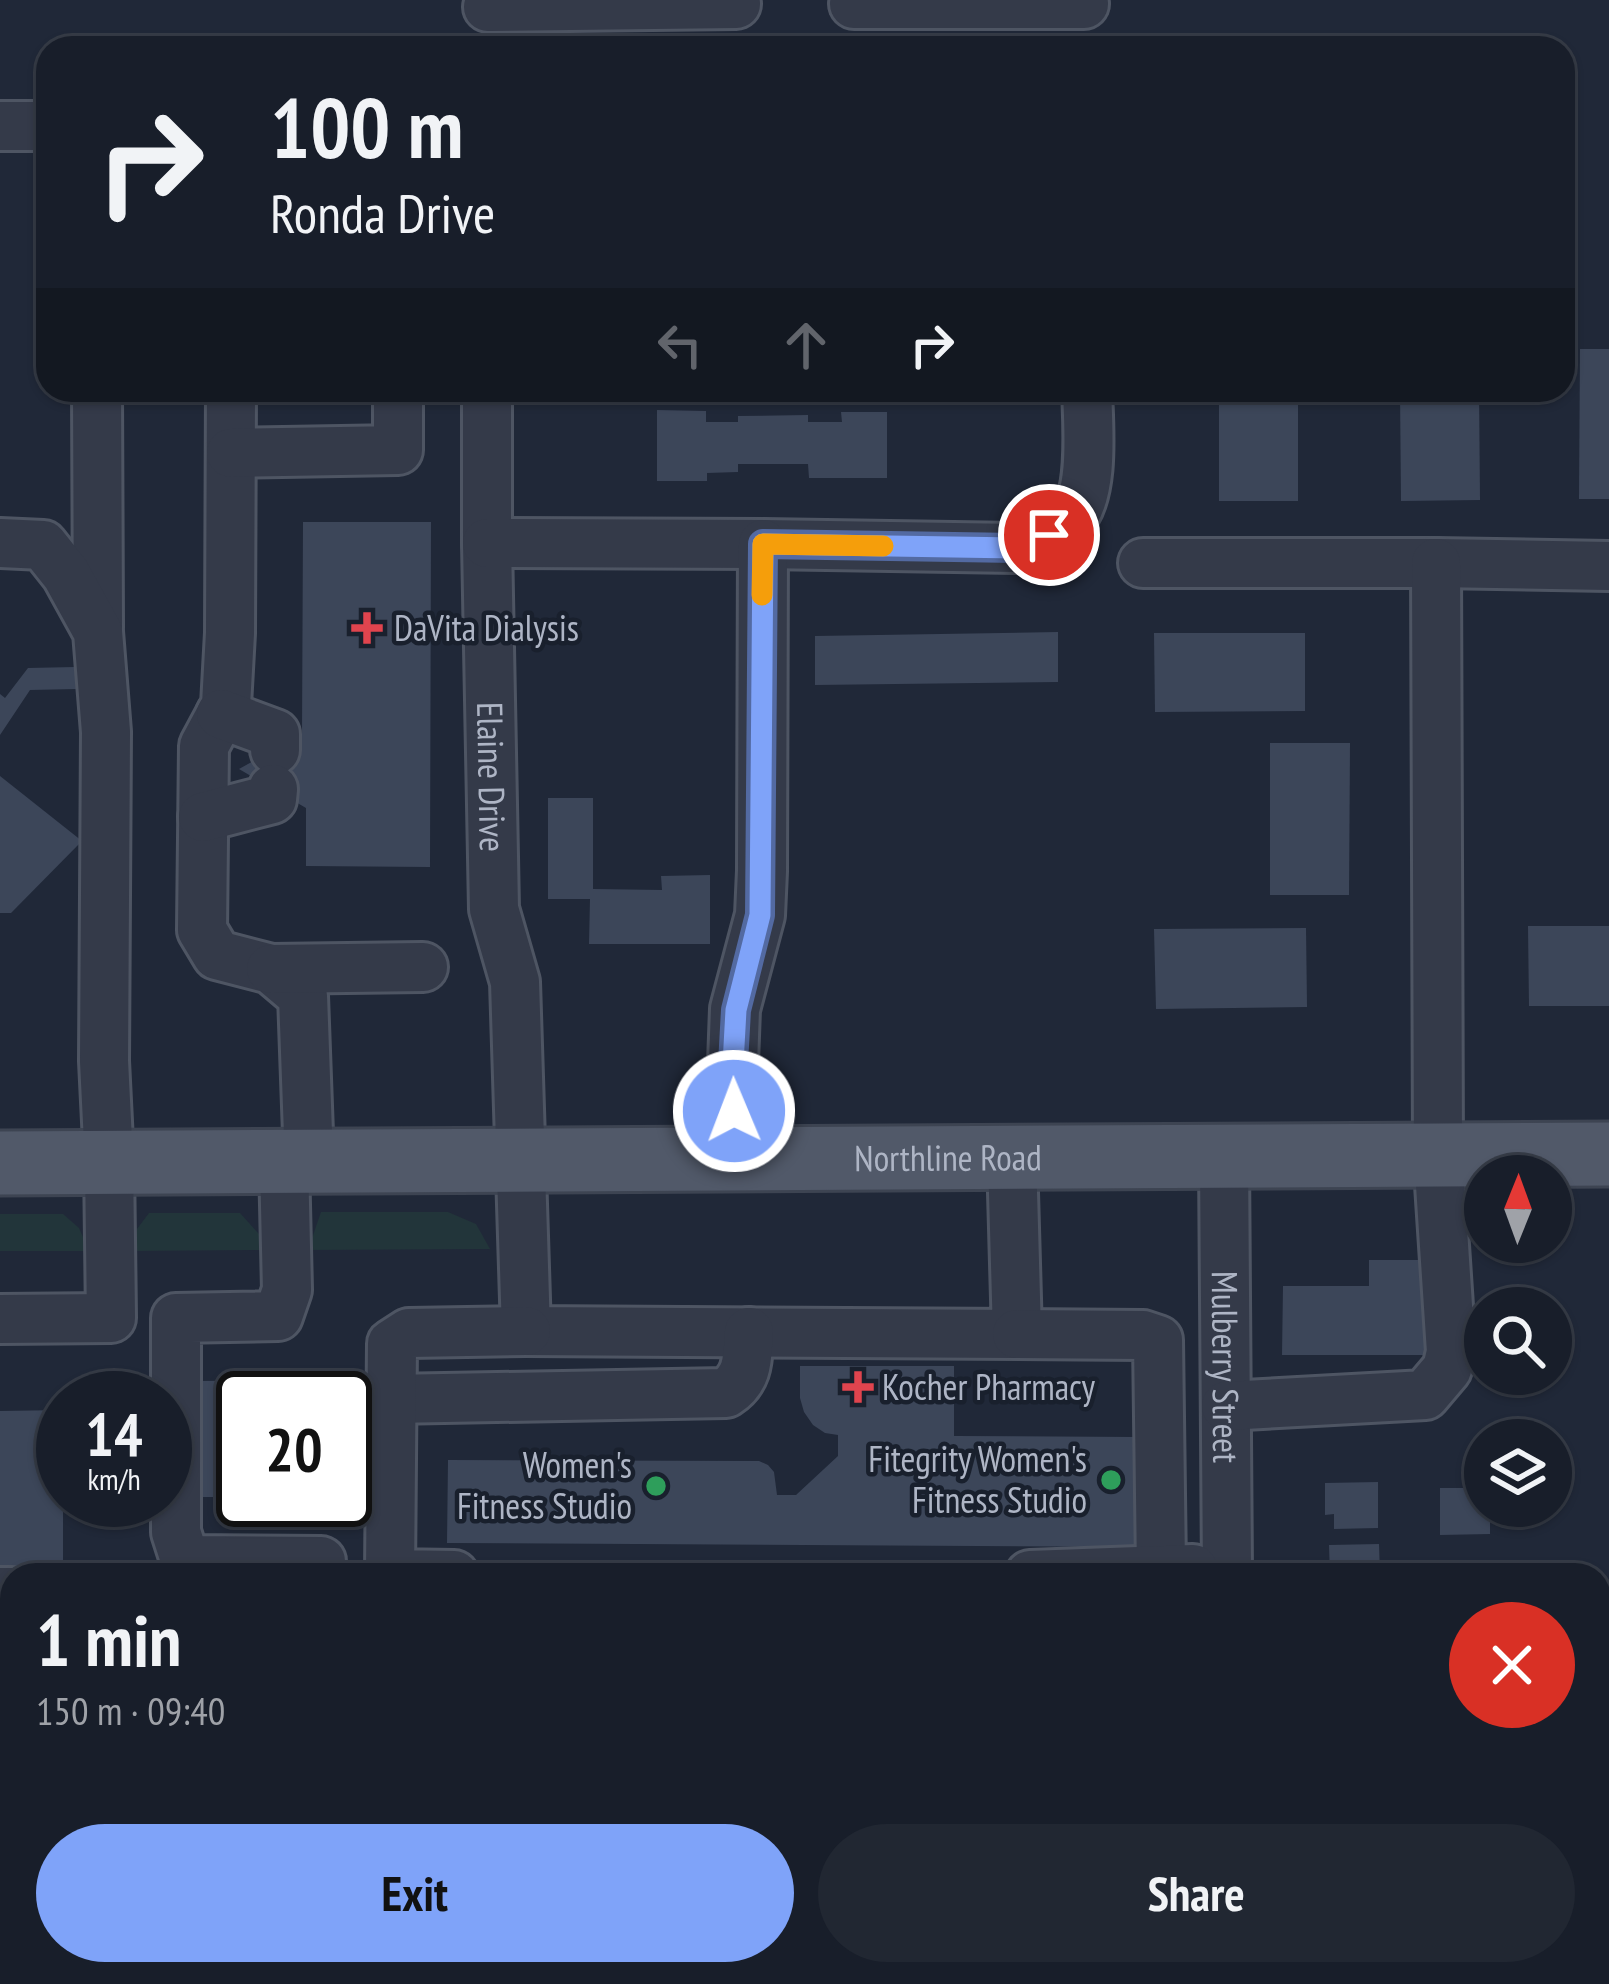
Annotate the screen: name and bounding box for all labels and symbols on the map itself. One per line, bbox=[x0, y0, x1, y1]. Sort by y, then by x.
pin bbox=[998, 484, 1100, 586]
place label: DaVita Dialysis bbox=[394, 604, 579, 651]
marker: DaVita Dialysis bbox=[351, 612, 383, 644]
street label: Elaine Drive bbox=[467, 702, 517, 852]
position arrow bbox=[671, 1048, 797, 1174]
street label: Northline Road bbox=[854, 1133, 1042, 1181]
north arrow bbox=[1464, 1155, 1572, 1263]
street label: Mulberry Street bbox=[1202, 1271, 1250, 1463]
place label: Kocher Pharmacy bbox=[882, 1363, 1096, 1410]
speed limit sign: 20 bbox=[216, 1371, 372, 1527]
marker: Kocher Pharmacy bbox=[845, 1374, 871, 1400]
place label: Fitegrity Women's Fitness Studio bbox=[868, 1435, 1087, 1523]
place label: Women's Fitness Studio bbox=[457, 1441, 632, 1529]
marker: Fitegrity Women's Fitness Studio bbox=[1098, 1467, 1124, 1493]
marker: Women's Fitness Studio bbox=[643, 1473, 669, 1499]

